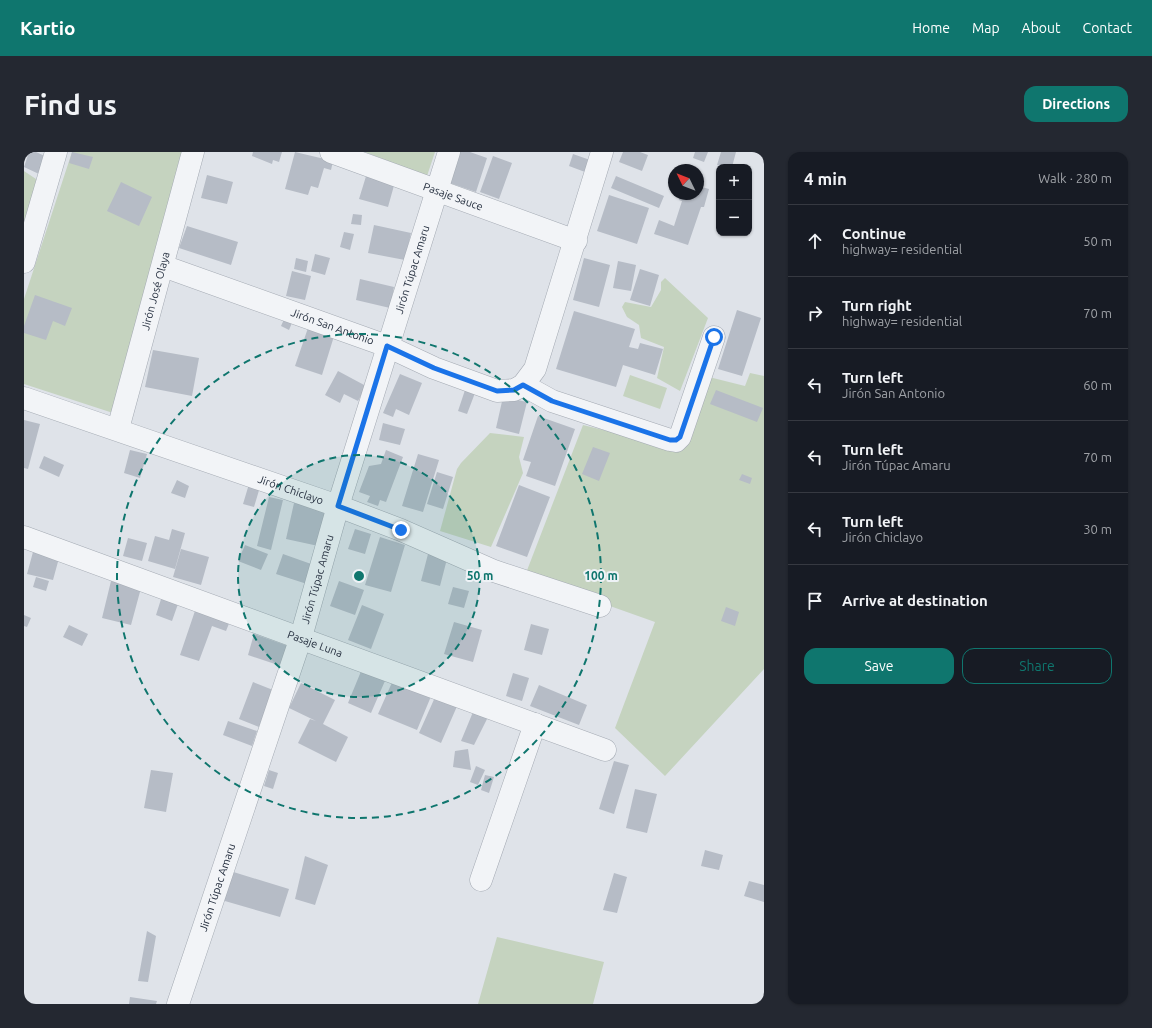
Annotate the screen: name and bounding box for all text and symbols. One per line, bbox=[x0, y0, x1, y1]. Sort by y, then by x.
text: Kartio bbox=[20, 17, 76, 39]
text: Home bbox=[912, 20, 950, 36]
text: Map bbox=[972, 20, 1000, 36]
text: About bbox=[1022, 20, 1061, 36]
text: Contact bbox=[1083, 20, 1132, 36]
button: Directions bbox=[1024, 86, 1128, 122]
text: Find us bbox=[24, 89, 117, 120]
north arrow bbox=[668, 164, 704, 200]
map controls bbox=[716, 164, 752, 236]
button: + bbox=[716, 164, 752, 200]
text: 4 min bbox=[804, 169, 847, 188]
text: Walk · 280 m bbox=[1038, 171, 1112, 185]
street label: Pasaje Sauce bbox=[422, 180, 485, 213]
button: − bbox=[716, 200, 752, 236]
street label: Jirón Túpac Amaru bbox=[393, 224, 432, 315]
text: Continue bbox=[842, 225, 906, 242]
icon: ahead bbox=[804, 230, 826, 252]
text: 50 m bbox=[1083, 234, 1112, 248]
text: highway= residential bbox=[842, 242, 962, 256]
street label: Jirón José Olaya bbox=[139, 250, 172, 332]
text: Turn right bbox=[842, 297, 912, 314]
icon: right bbox=[804, 302, 826, 324]
street label: Jirón San Antonio bbox=[289, 306, 376, 347]
text: 70 m bbox=[1083, 306, 1112, 320]
text: highway= residential bbox=[842, 314, 962, 328]
route start bbox=[705, 328, 723, 346]
text: Turn left bbox=[842, 369, 903, 386]
icon: left bbox=[804, 374, 826, 396]
text: 60 m bbox=[1083, 378, 1112, 392]
text: Jirón San Antonio bbox=[842, 386, 945, 400]
text: Turn left bbox=[842, 441, 903, 458]
icon: left bbox=[804, 446, 826, 468]
text: 70 m bbox=[1083, 450, 1112, 464]
text: Jirón Túpac Amaru bbox=[842, 458, 951, 472]
street label: Jirón Chiclayo bbox=[256, 473, 325, 507]
text: Turn left bbox=[842, 513, 903, 530]
icon: left bbox=[804, 518, 826, 540]
route end bbox=[392, 521, 410, 539]
text: 30 m bbox=[1083, 522, 1112, 536]
text: Jirón Chiclayo bbox=[842, 530, 923, 544]
street label: Jirón Túpac Amaru bbox=[299, 533, 336, 625]
centre of rings bbox=[352, 569, 366, 583]
text: 50 m bbox=[467, 569, 493, 582]
text: 100 m bbox=[584, 569, 618, 582]
icon: arrive bbox=[804, 590, 826, 612]
text: Arrive at destination bbox=[842, 592, 988, 609]
street label: Pasaje Luna bbox=[286, 628, 344, 659]
button: Save bbox=[804, 648, 954, 684]
button: Share bbox=[962, 648, 1112, 684]
street label: Jirón Túpac Amaru bbox=[197, 842, 237, 933]

